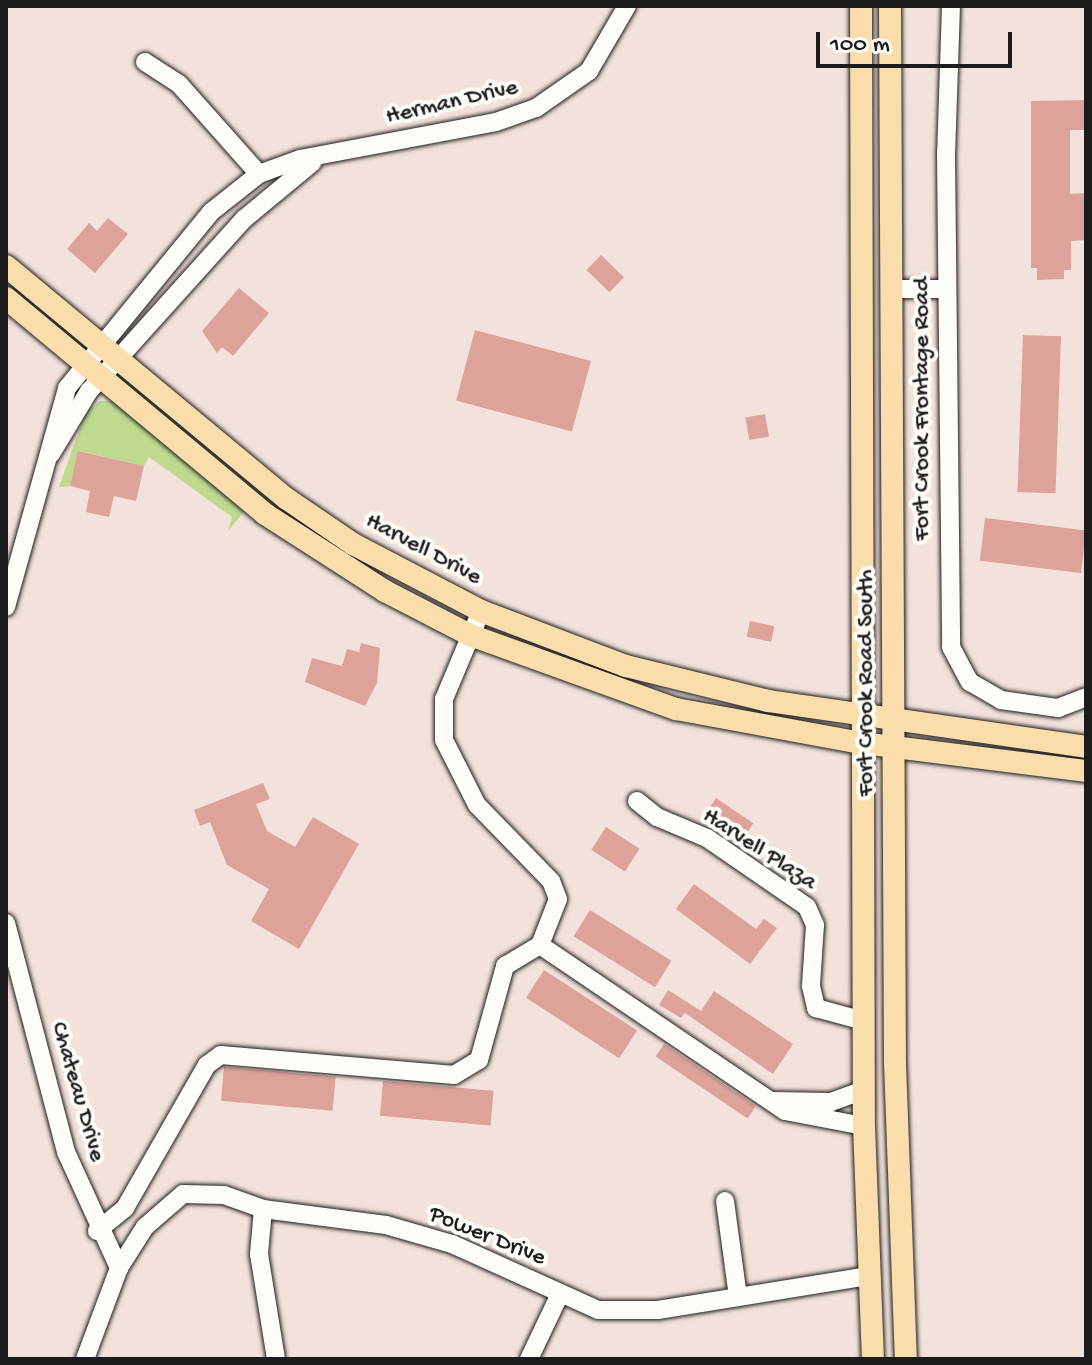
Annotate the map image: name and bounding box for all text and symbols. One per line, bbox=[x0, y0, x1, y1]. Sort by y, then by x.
scale bar bbox=[820, 16, 1016, 66]
text: 100 m bbox=[830, 31, 890, 60]
street label: Herman Drive bbox=[383, 74, 521, 132]
street label: Fort Crook Frontage Road bbox=[909, 277, 937, 541]
street label: Harvell Drive bbox=[360, 507, 486, 593]
street label: Fort Crook Road South bbox=[853, 569, 881, 797]
street label: Harvell Plaza bbox=[696, 802, 822, 898]
street label: Chateau Drive bbox=[43, 1019, 111, 1165]
street label: Power Drive bbox=[425, 1201, 549, 1273]

